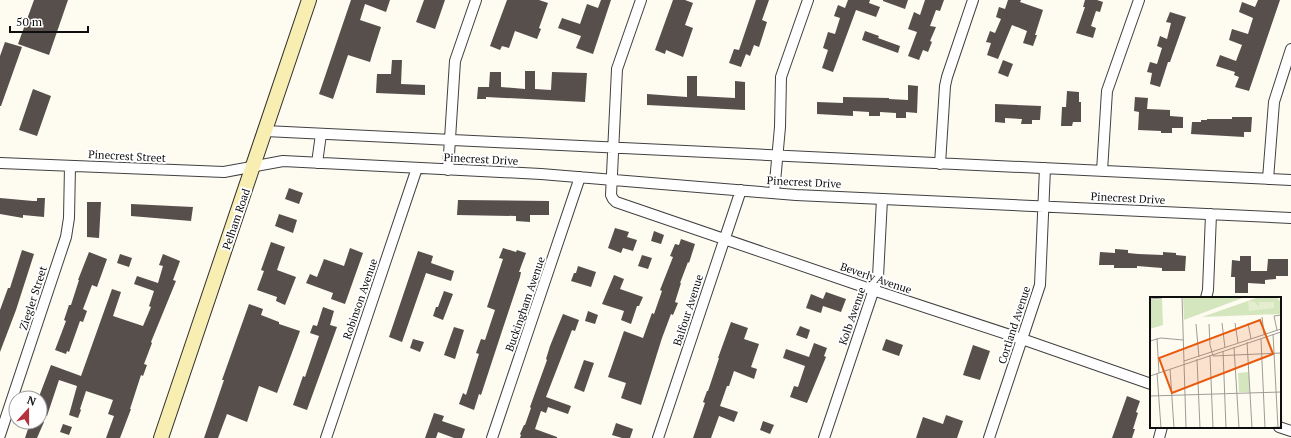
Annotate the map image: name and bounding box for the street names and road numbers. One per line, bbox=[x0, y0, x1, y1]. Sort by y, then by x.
street label: Pinecrest Street bbox=[88, 147, 166, 165]
street label: Pinecrest Drive bbox=[443, 150, 519, 168]
street label: Pinecrest Drive bbox=[766, 173, 842, 191]
street label: Pelham Road bbox=[219, 187, 253, 251]
street label: Pinecrest Drive bbox=[1090, 189, 1166, 207]
street label: Buckingham Avenue bbox=[502, 254, 548, 353]
street label: Robinson Avenue bbox=[340, 256, 381, 341]
street label: Beverly Avenue bbox=[838, 259, 914, 297]
street label: Ziegler Street bbox=[16, 264, 50, 332]
street label: Balfour Avenue bbox=[670, 272, 706, 347]
street label: Cortland Avenue bbox=[995, 284, 1033, 366]
street label: Kolb Avenue bbox=[836, 285, 869, 347]

